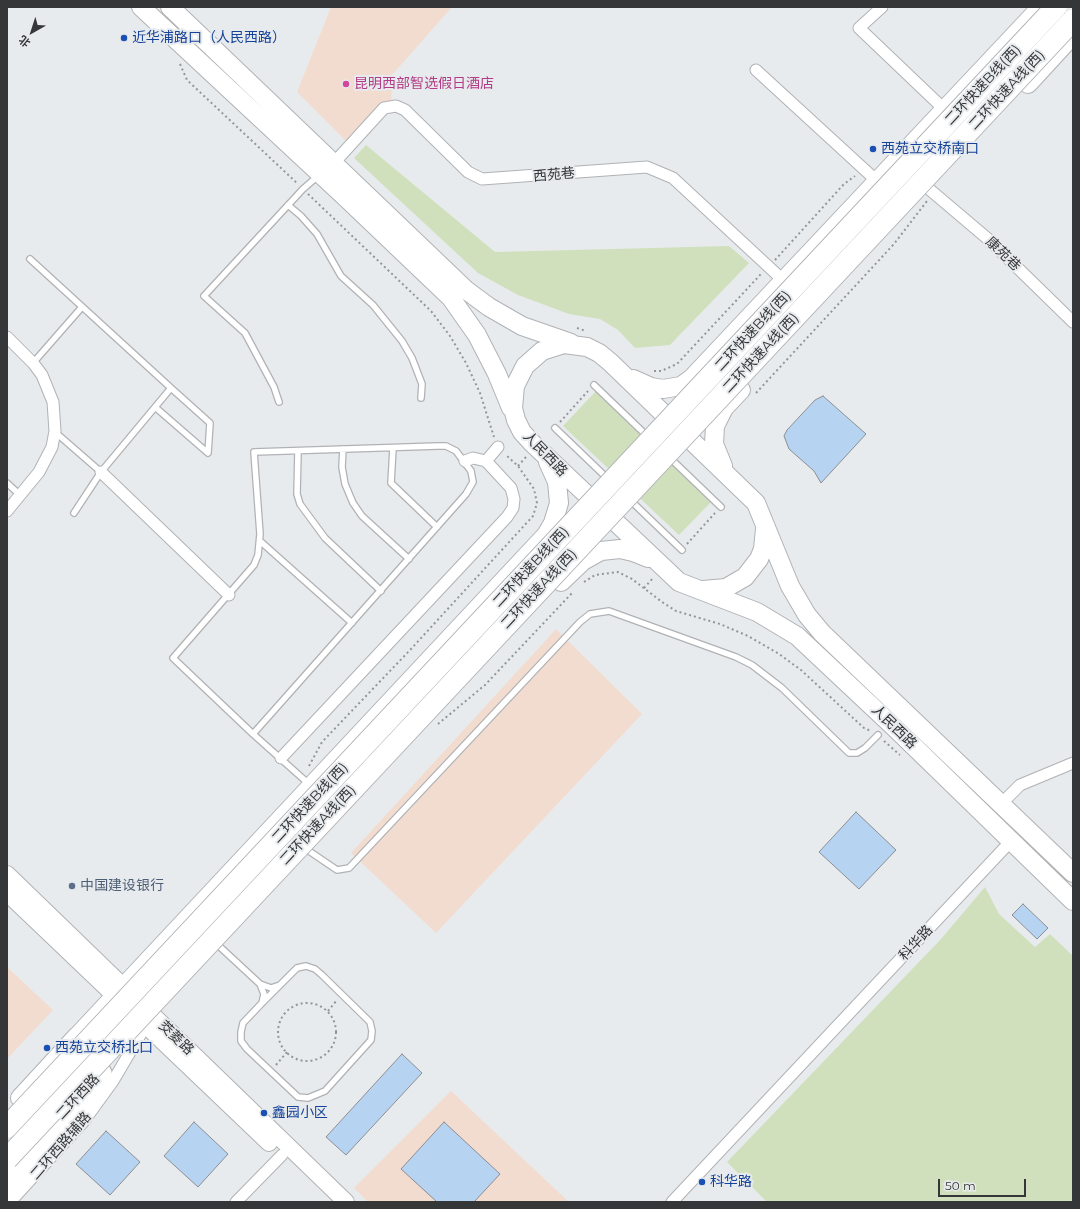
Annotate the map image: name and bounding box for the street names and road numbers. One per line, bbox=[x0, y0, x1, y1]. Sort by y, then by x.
street label: 二环快速B线(西) bbox=[941, 41, 1025, 129]
street label: 二环快速A线(西) bbox=[966, 47, 1048, 133]
street label: 西苑巷 bbox=[532, 165, 576, 185]
street label: 康苑巷 bbox=[982, 233, 1024, 275]
street label: 二环快速B线(西) bbox=[711, 287, 795, 375]
street label: 二环快速A线(西) bbox=[720, 310, 802, 396]
street label: 人民西路 bbox=[520, 428, 570, 480]
street label: 二环快速B线(西) bbox=[489, 523, 573, 611]
street label: 二环快速A线(西) bbox=[498, 546, 580, 632]
street label: 人民西路 bbox=[868, 702, 920, 752]
street label: 二环快速B线(西) bbox=[268, 759, 352, 847]
street label: 二环快速A线(西) bbox=[277, 782, 359, 868]
street label: 科华路 bbox=[896, 922, 936, 964]
street label: 茭菱路 bbox=[155, 1017, 197, 1059]
street label: 二环西路 bbox=[53, 1071, 103, 1123]
street label: 二环西路辅路 bbox=[27, 1109, 95, 1183]

